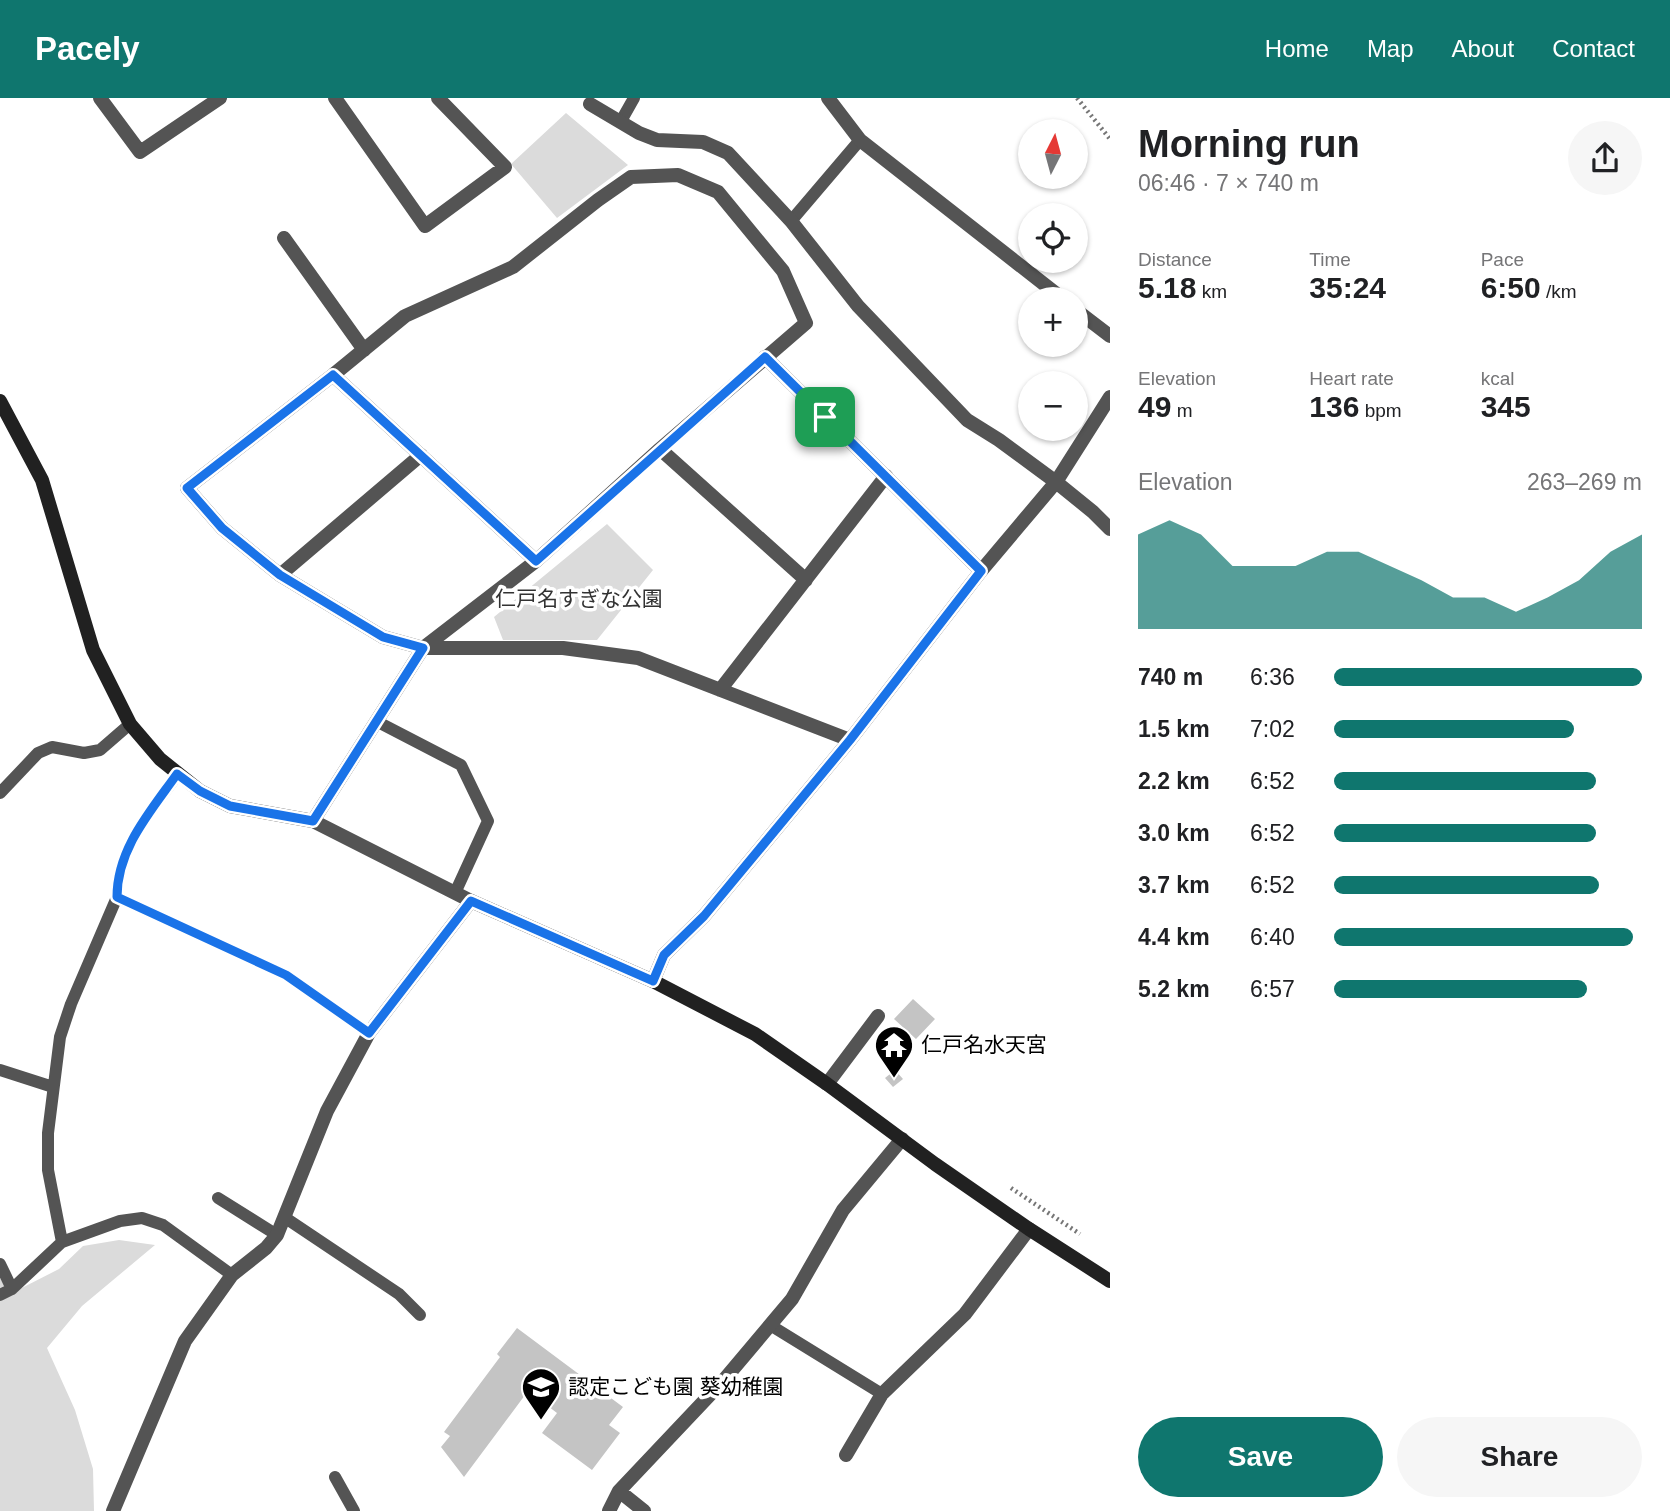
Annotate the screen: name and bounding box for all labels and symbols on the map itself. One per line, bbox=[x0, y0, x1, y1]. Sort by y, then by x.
north arrow bbox=[1018, 119, 1088, 189]
pin bbox=[795, 387, 855, 447]
park label: 仁戸名すぎな公園 bbox=[495, 587, 663, 610]
temple icon: 仁戸名水天宮 bbox=[873, 1024, 915, 1079]
place label: 仁戸名水天宮 bbox=[921, 1033, 1047, 1056]
school or university icon: 認定こども園 葵幼稚園 bbox=[520, 1366, 562, 1421]
place label: 認定こども園 葵幼稚園 bbox=[568, 1375, 784, 1398]

